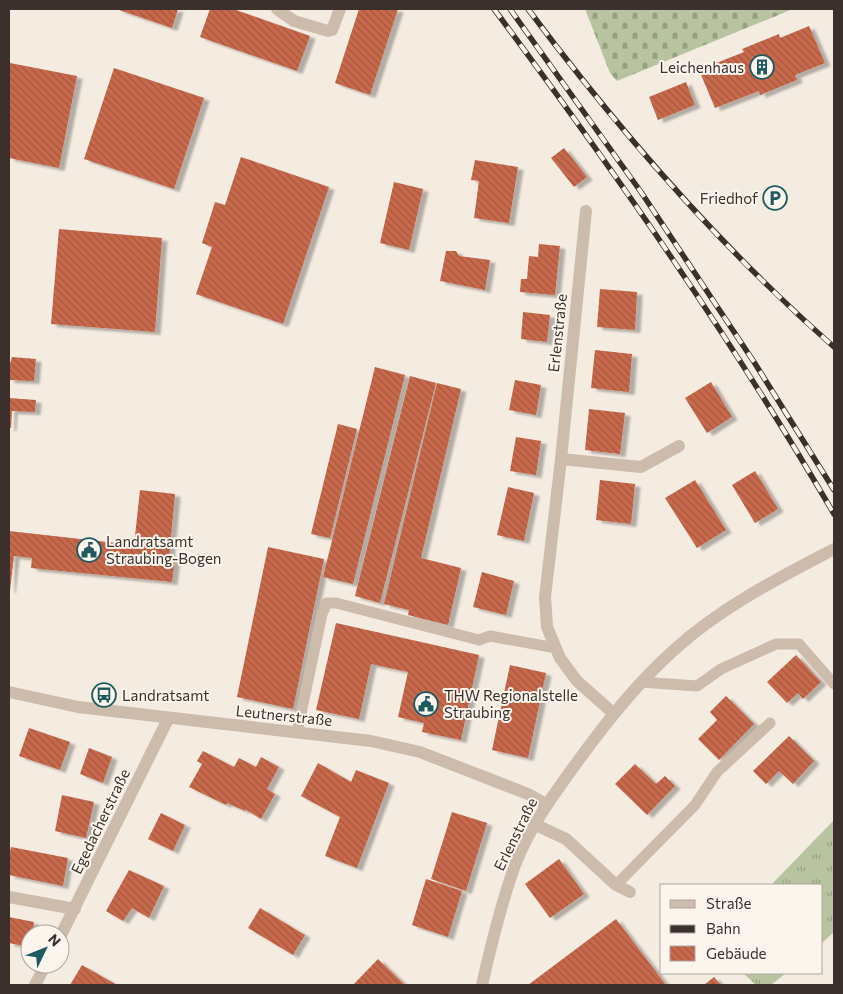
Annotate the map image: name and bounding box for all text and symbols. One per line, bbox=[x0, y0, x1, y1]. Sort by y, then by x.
building icon: Leichenhaus bbox=[749, 54, 775, 80]
place label: Leichenhaus bbox=[659, 58, 744, 76]
parking icon: Friedhof bbox=[762, 185, 788, 211]
place label: Friedhof bbox=[700, 189, 758, 207]
street label: Erlenstraße bbox=[544, 293, 570, 373]
place label: Landratsamt Straubing-Bogen bbox=[106, 532, 221, 567]
public building icon: Landratsamt Straubing-Bogen bbox=[76, 537, 102, 563]
bus stop icon: Landratsamt bbox=[91, 682, 117, 708]
place label: Landratsamt bbox=[122, 686, 209, 704]
place label: THW Regionalstelle Straubing bbox=[444, 686, 578, 721]
public building icon: THW Regionalstelle Straubing bbox=[413, 691, 439, 717]
street label: Leutnerstraße bbox=[235, 701, 333, 729]
street label: Egedacherstraße bbox=[67, 765, 133, 876]
street label: Erlenstraße bbox=[490, 795, 540, 873]
legend bbox=[660, 884, 823, 974]
text: Straße bbox=[706, 894, 752, 912]
text: Bahn bbox=[706, 919, 741, 937]
north arrow bbox=[20, 924, 70, 974]
text: N bbox=[45, 930, 65, 949]
text: Gebäude bbox=[706, 944, 767, 962]

